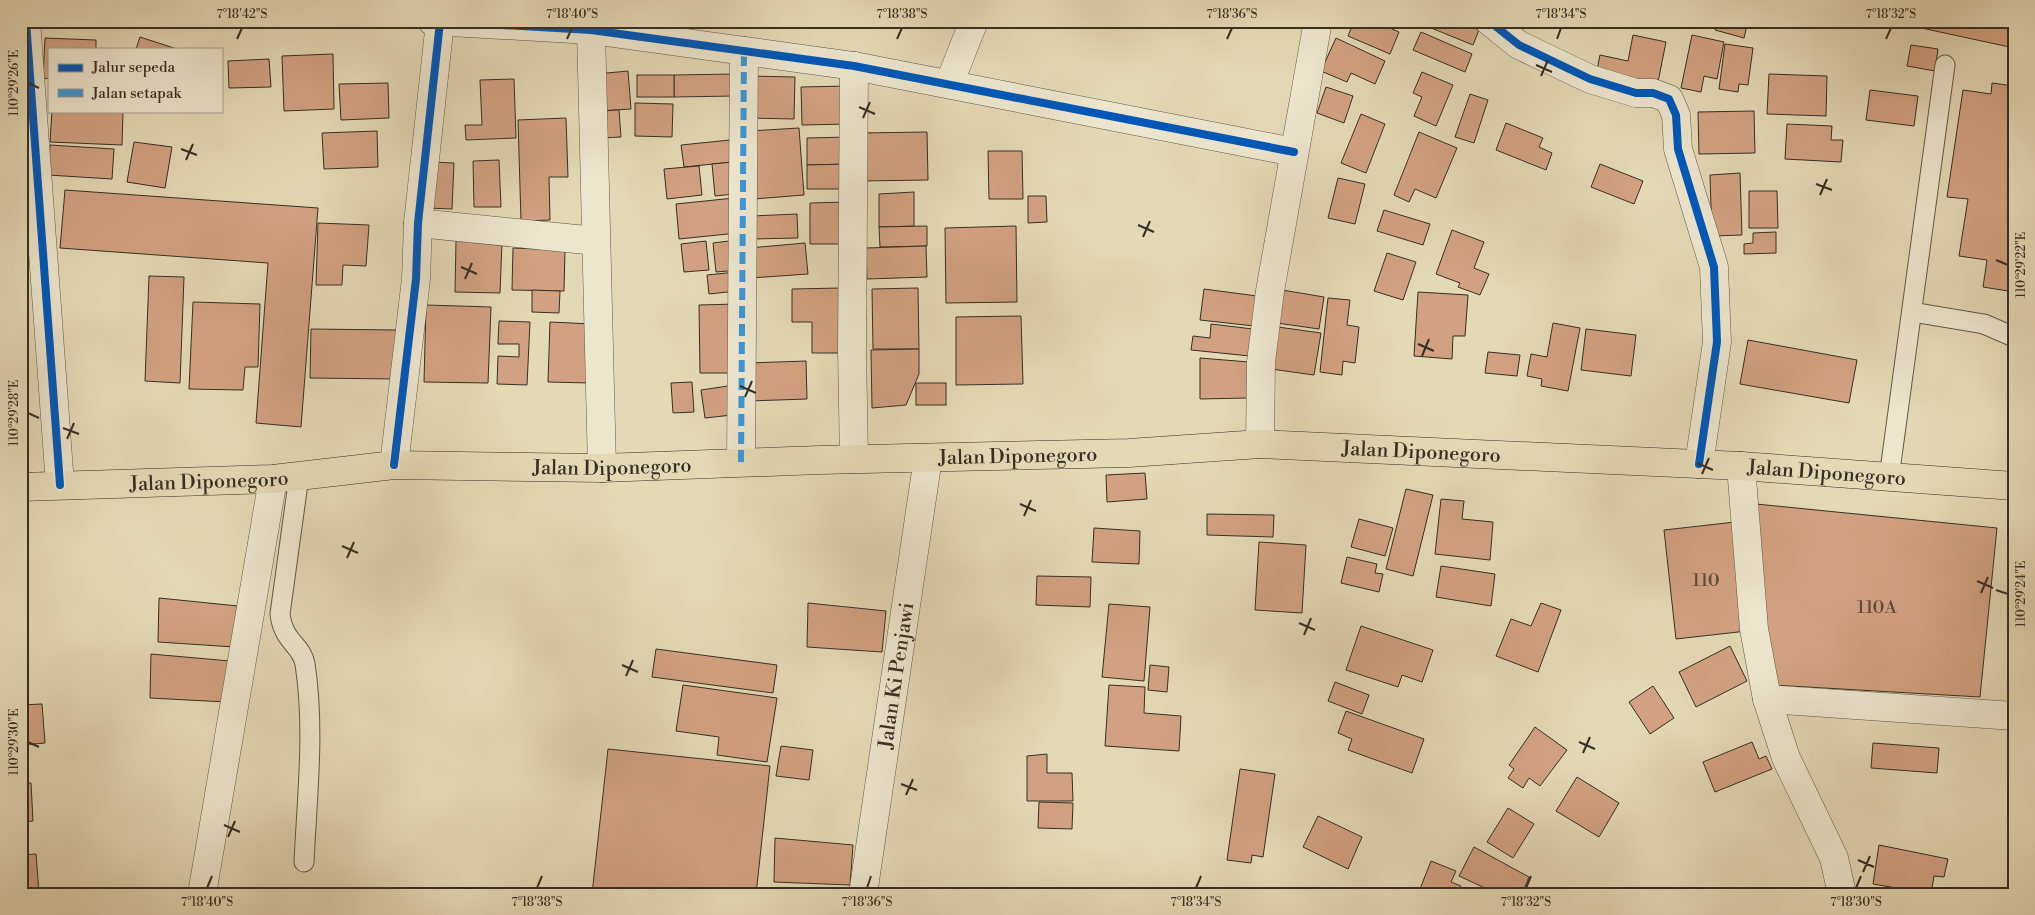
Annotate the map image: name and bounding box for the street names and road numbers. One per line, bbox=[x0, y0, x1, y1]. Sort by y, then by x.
street label: Jalan Diponegoro bbox=[1340, 437, 1501, 469]
street label: Jalan Diponegoro bbox=[937, 443, 1098, 471]
street label: Jalan Diponegoro bbox=[531, 454, 692, 482]
street label: Jalan Diponegoro bbox=[1745, 455, 1907, 492]
street label: Jalan Diponegoro bbox=[128, 466, 290, 498]
street label: Jalan Ki Penjawi bbox=[874, 600, 920, 751]

